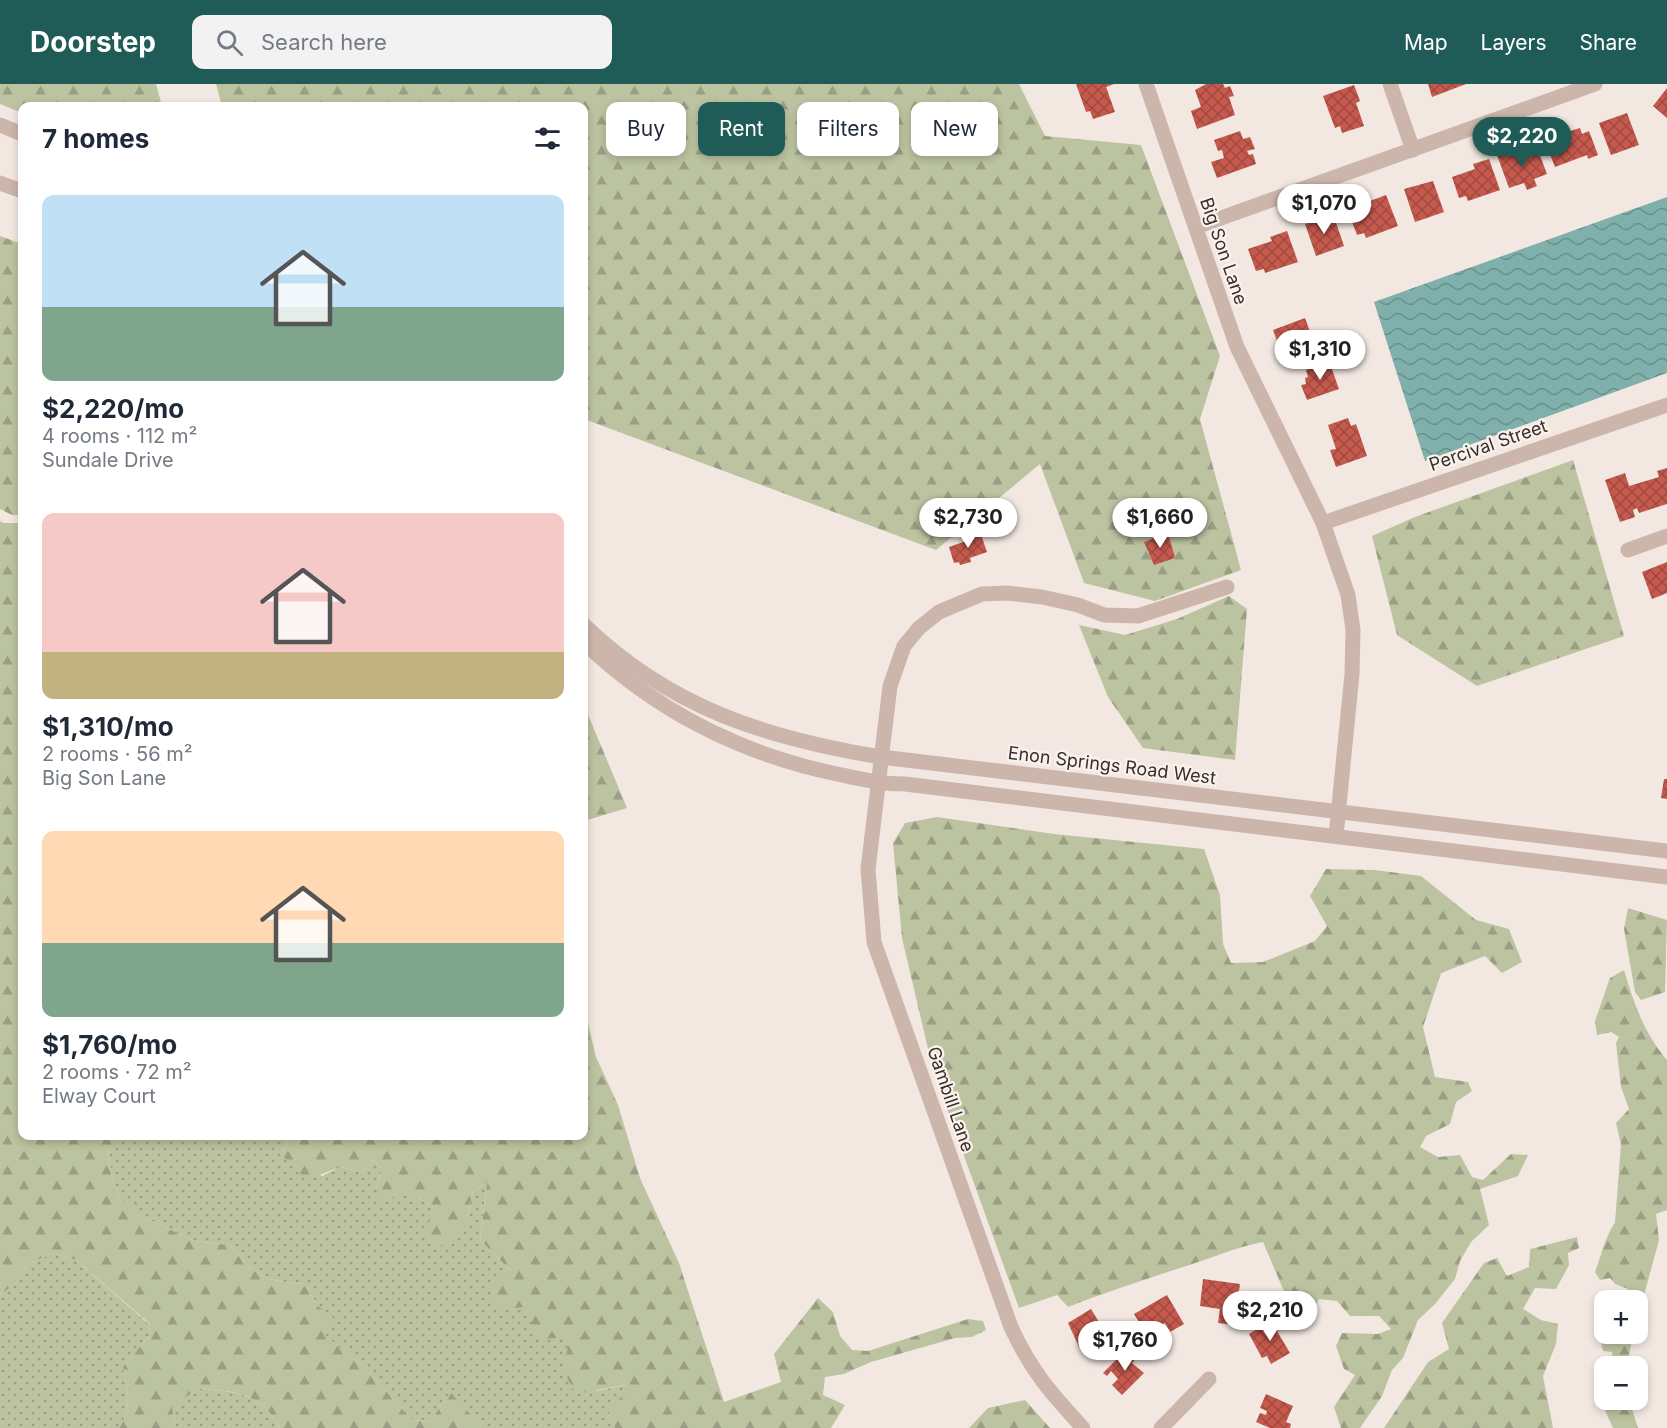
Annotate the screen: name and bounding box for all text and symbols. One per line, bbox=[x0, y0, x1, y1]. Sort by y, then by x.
search box bbox=[192, 15, 612, 69]
text: Doorstep bbox=[30, 25, 156, 59]
icon: search bbox=[213, 26, 246, 59]
text: Search here bbox=[261, 29, 387, 55]
text: Map bbox=[1404, 30, 1448, 55]
text: Layers bbox=[1481, 30, 1547, 55]
text: Share bbox=[1580, 30, 1637, 55]
chip: Buy bbox=[606, 102, 686, 156]
chip: Rent bbox=[698, 102, 785, 156]
chip: Filters bbox=[797, 102, 899, 156]
chip: New bbox=[911, 102, 998, 156]
pin: $2,220 bbox=[1473, 117, 1571, 168]
icon: filters bbox=[531, 122, 564, 155]
text: 7 homes bbox=[42, 123, 149, 154]
text: $2,220 bbox=[1486, 124, 1558, 148]
pin: $1,070 bbox=[1275, 184, 1373, 235]
text: $1,070 bbox=[1291, 191, 1357, 215]
street label: Big Son Lane bbox=[1196, 195, 1252, 307]
icon: home bbox=[249, 234, 357, 342]
pin: $1,310 bbox=[1271, 330, 1369, 381]
text: $1,310 bbox=[1289, 337, 1351, 361]
text: $2,220/mo bbox=[42, 393, 184, 424]
street label: Percival Street bbox=[1426, 415, 1550, 475]
text: 4 rooms · 112 m² bbox=[42, 424, 197, 448]
text: Sundale Drive bbox=[42, 448, 174, 472]
pin: $2,730 bbox=[919, 498, 1017, 549]
pin: $1,660 bbox=[1111, 498, 1209, 549]
text: $2,730 bbox=[933, 505, 1003, 529]
text: $1,660 bbox=[1126, 505, 1194, 529]
icon: home bbox=[249, 552, 357, 660]
text: $1,310/mo bbox=[42, 711, 174, 742]
text: 2 rooms · 56 m² bbox=[42, 742, 193, 766]
street label: Enon Springs Road West bbox=[1007, 742, 1217, 788]
text: Big Son Lane bbox=[42, 766, 166, 790]
icon: home bbox=[249, 870, 357, 978]
text: $1,760/mo bbox=[42, 1029, 177, 1060]
street label: Gambill Lane bbox=[923, 1044, 979, 1154]
text: 2 rooms · 72 m² bbox=[42, 1060, 192, 1084]
text: Elway Court bbox=[42, 1084, 156, 1108]
map controls bbox=[1594, 1290, 1648, 1410]
button: + bbox=[1594, 1290, 1648, 1344]
pin: $2,210 bbox=[1221, 1291, 1319, 1342]
text: $2,210 bbox=[1236, 1298, 1304, 1322]
pin: $1,760 bbox=[1076, 1321, 1174, 1372]
text: $1,760 bbox=[1092, 1328, 1158, 1352]
button: − bbox=[1594, 1356, 1648, 1410]

